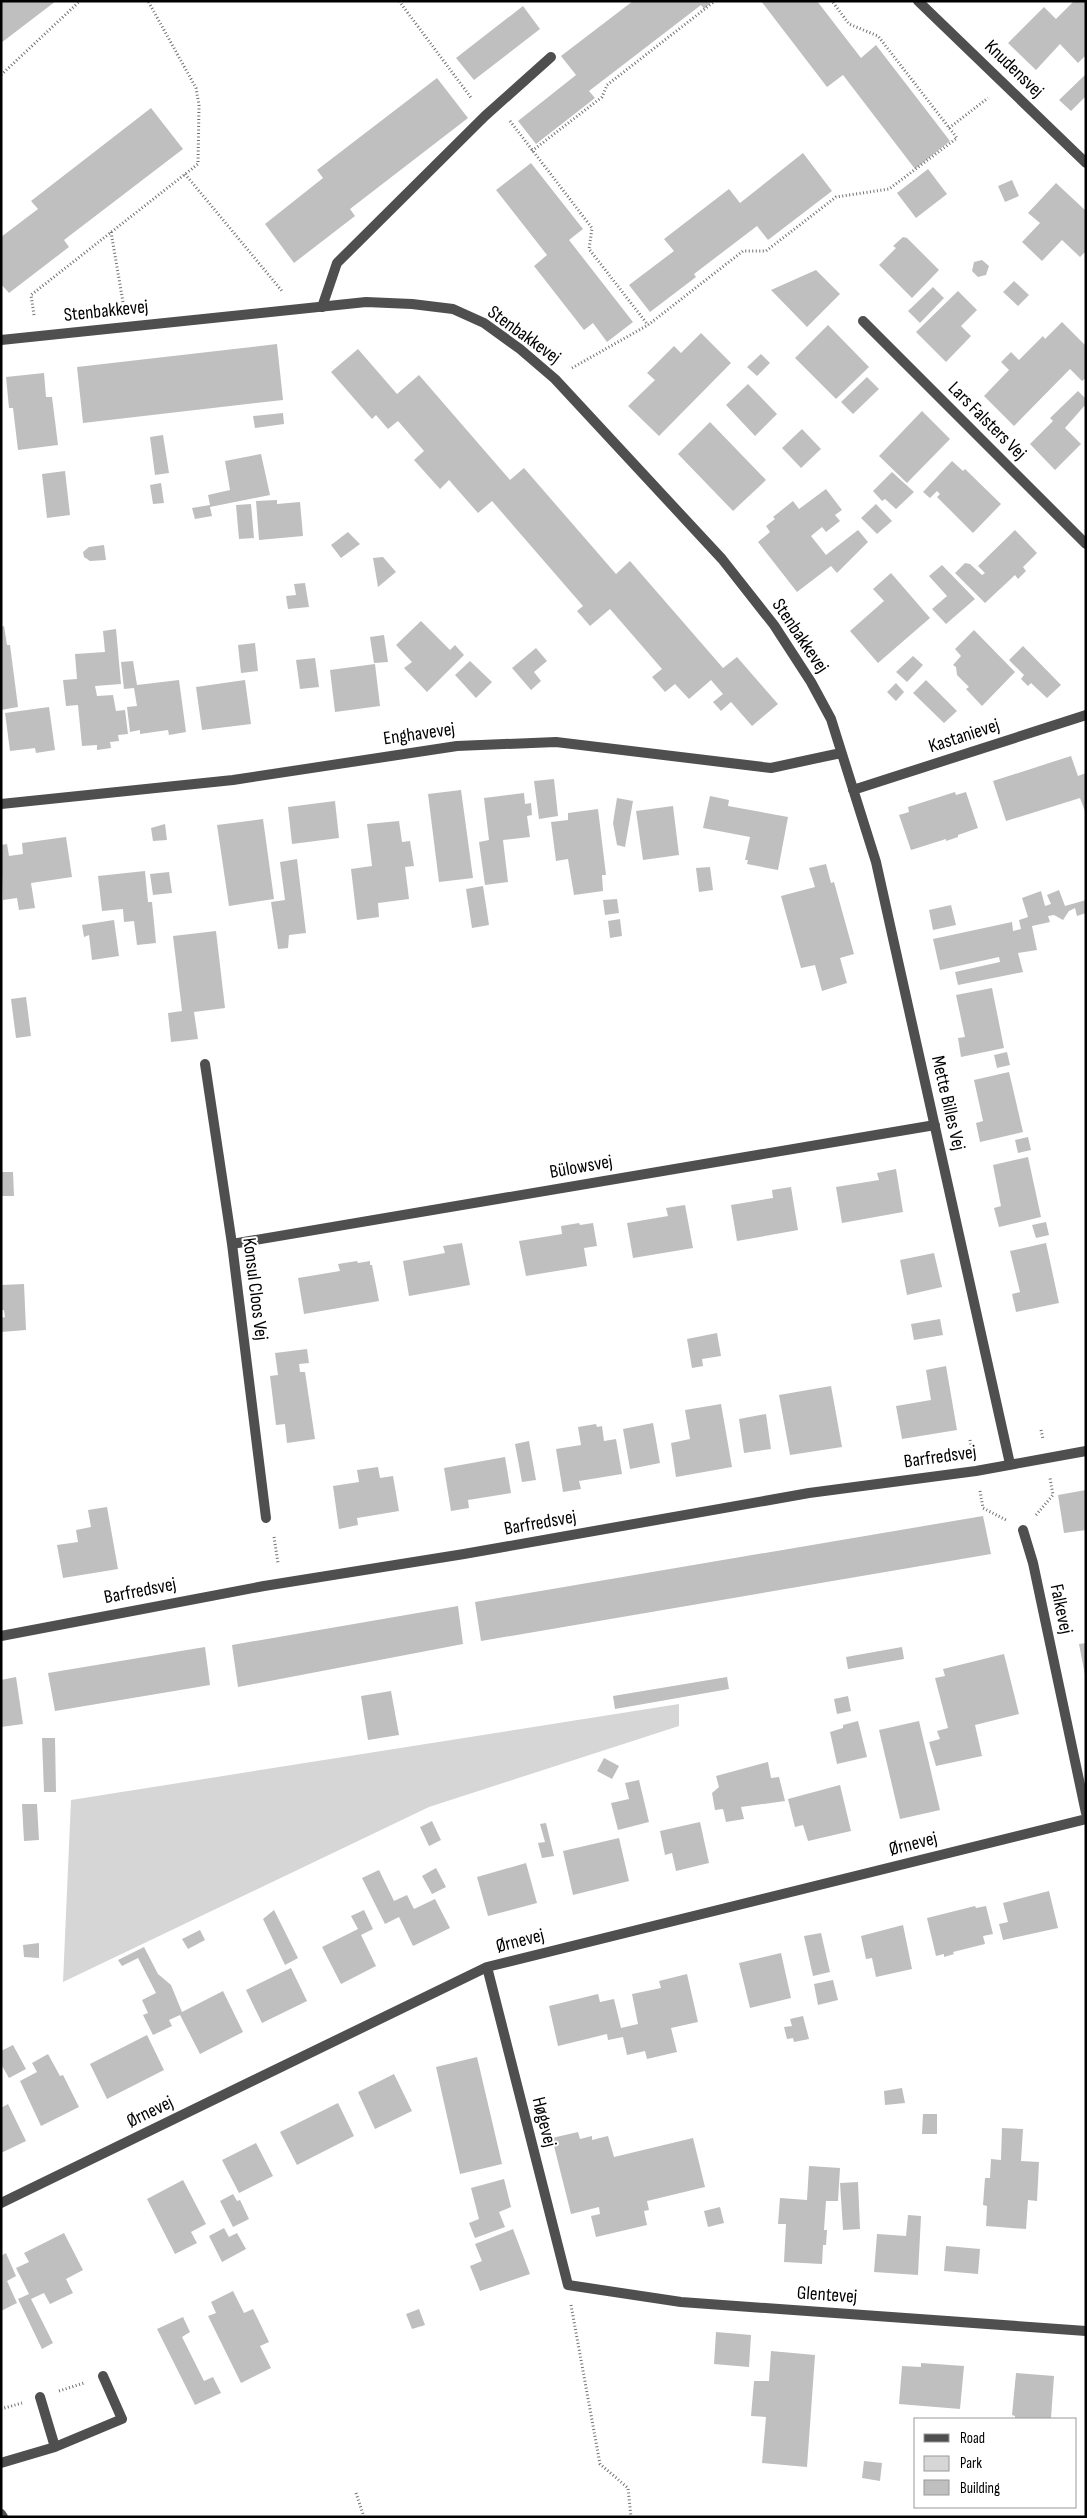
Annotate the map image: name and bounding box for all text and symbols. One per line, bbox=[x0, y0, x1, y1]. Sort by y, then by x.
street label: Knudensvej bbox=[980, 35, 1048, 103]
street label: Stenbakkevej bbox=[63, 295, 149, 327]
street label: Stenbakkevej bbox=[483, 301, 565, 369]
street label: Lars Falsters Vej bbox=[943, 377, 1031, 465]
street label: Stenbakkevej bbox=[767, 594, 833, 678]
street label: Kastanievej bbox=[926, 714, 1002, 758]
street label: Enghavevej bbox=[382, 718, 456, 750]
street label: Mette Billes Vej bbox=[926, 1053, 970, 1153]
street label: Bülowsvej bbox=[548, 1150, 614, 1184]
street label: Konsul Cloos Vej bbox=[237, 1236, 273, 1342]
street label: Barfredsvej bbox=[902, 1441, 978, 1473]
street label: Barfredsvej bbox=[502, 1505, 578, 1541]
street label: Barfredsvej bbox=[102, 1573, 178, 1609]
street label: Falkevej bbox=[1045, 1582, 1077, 1636]
street label: Ørnevej bbox=[887, 1827, 939, 1861]
street label: Ørnevej bbox=[494, 1924, 546, 1958]
street label: Ørnevej bbox=[123, 2091, 177, 2133]
street label: Høgevej bbox=[527, 2095, 561, 2149]
street label: Glentevej bbox=[796, 2281, 858, 2309]
legend bbox=[914, 2418, 1077, 2508]
text: Road bbox=[960, 2429, 985, 2448]
text: Park bbox=[960, 2454, 982, 2473]
text: Building bbox=[960, 2479, 1000, 2498]

